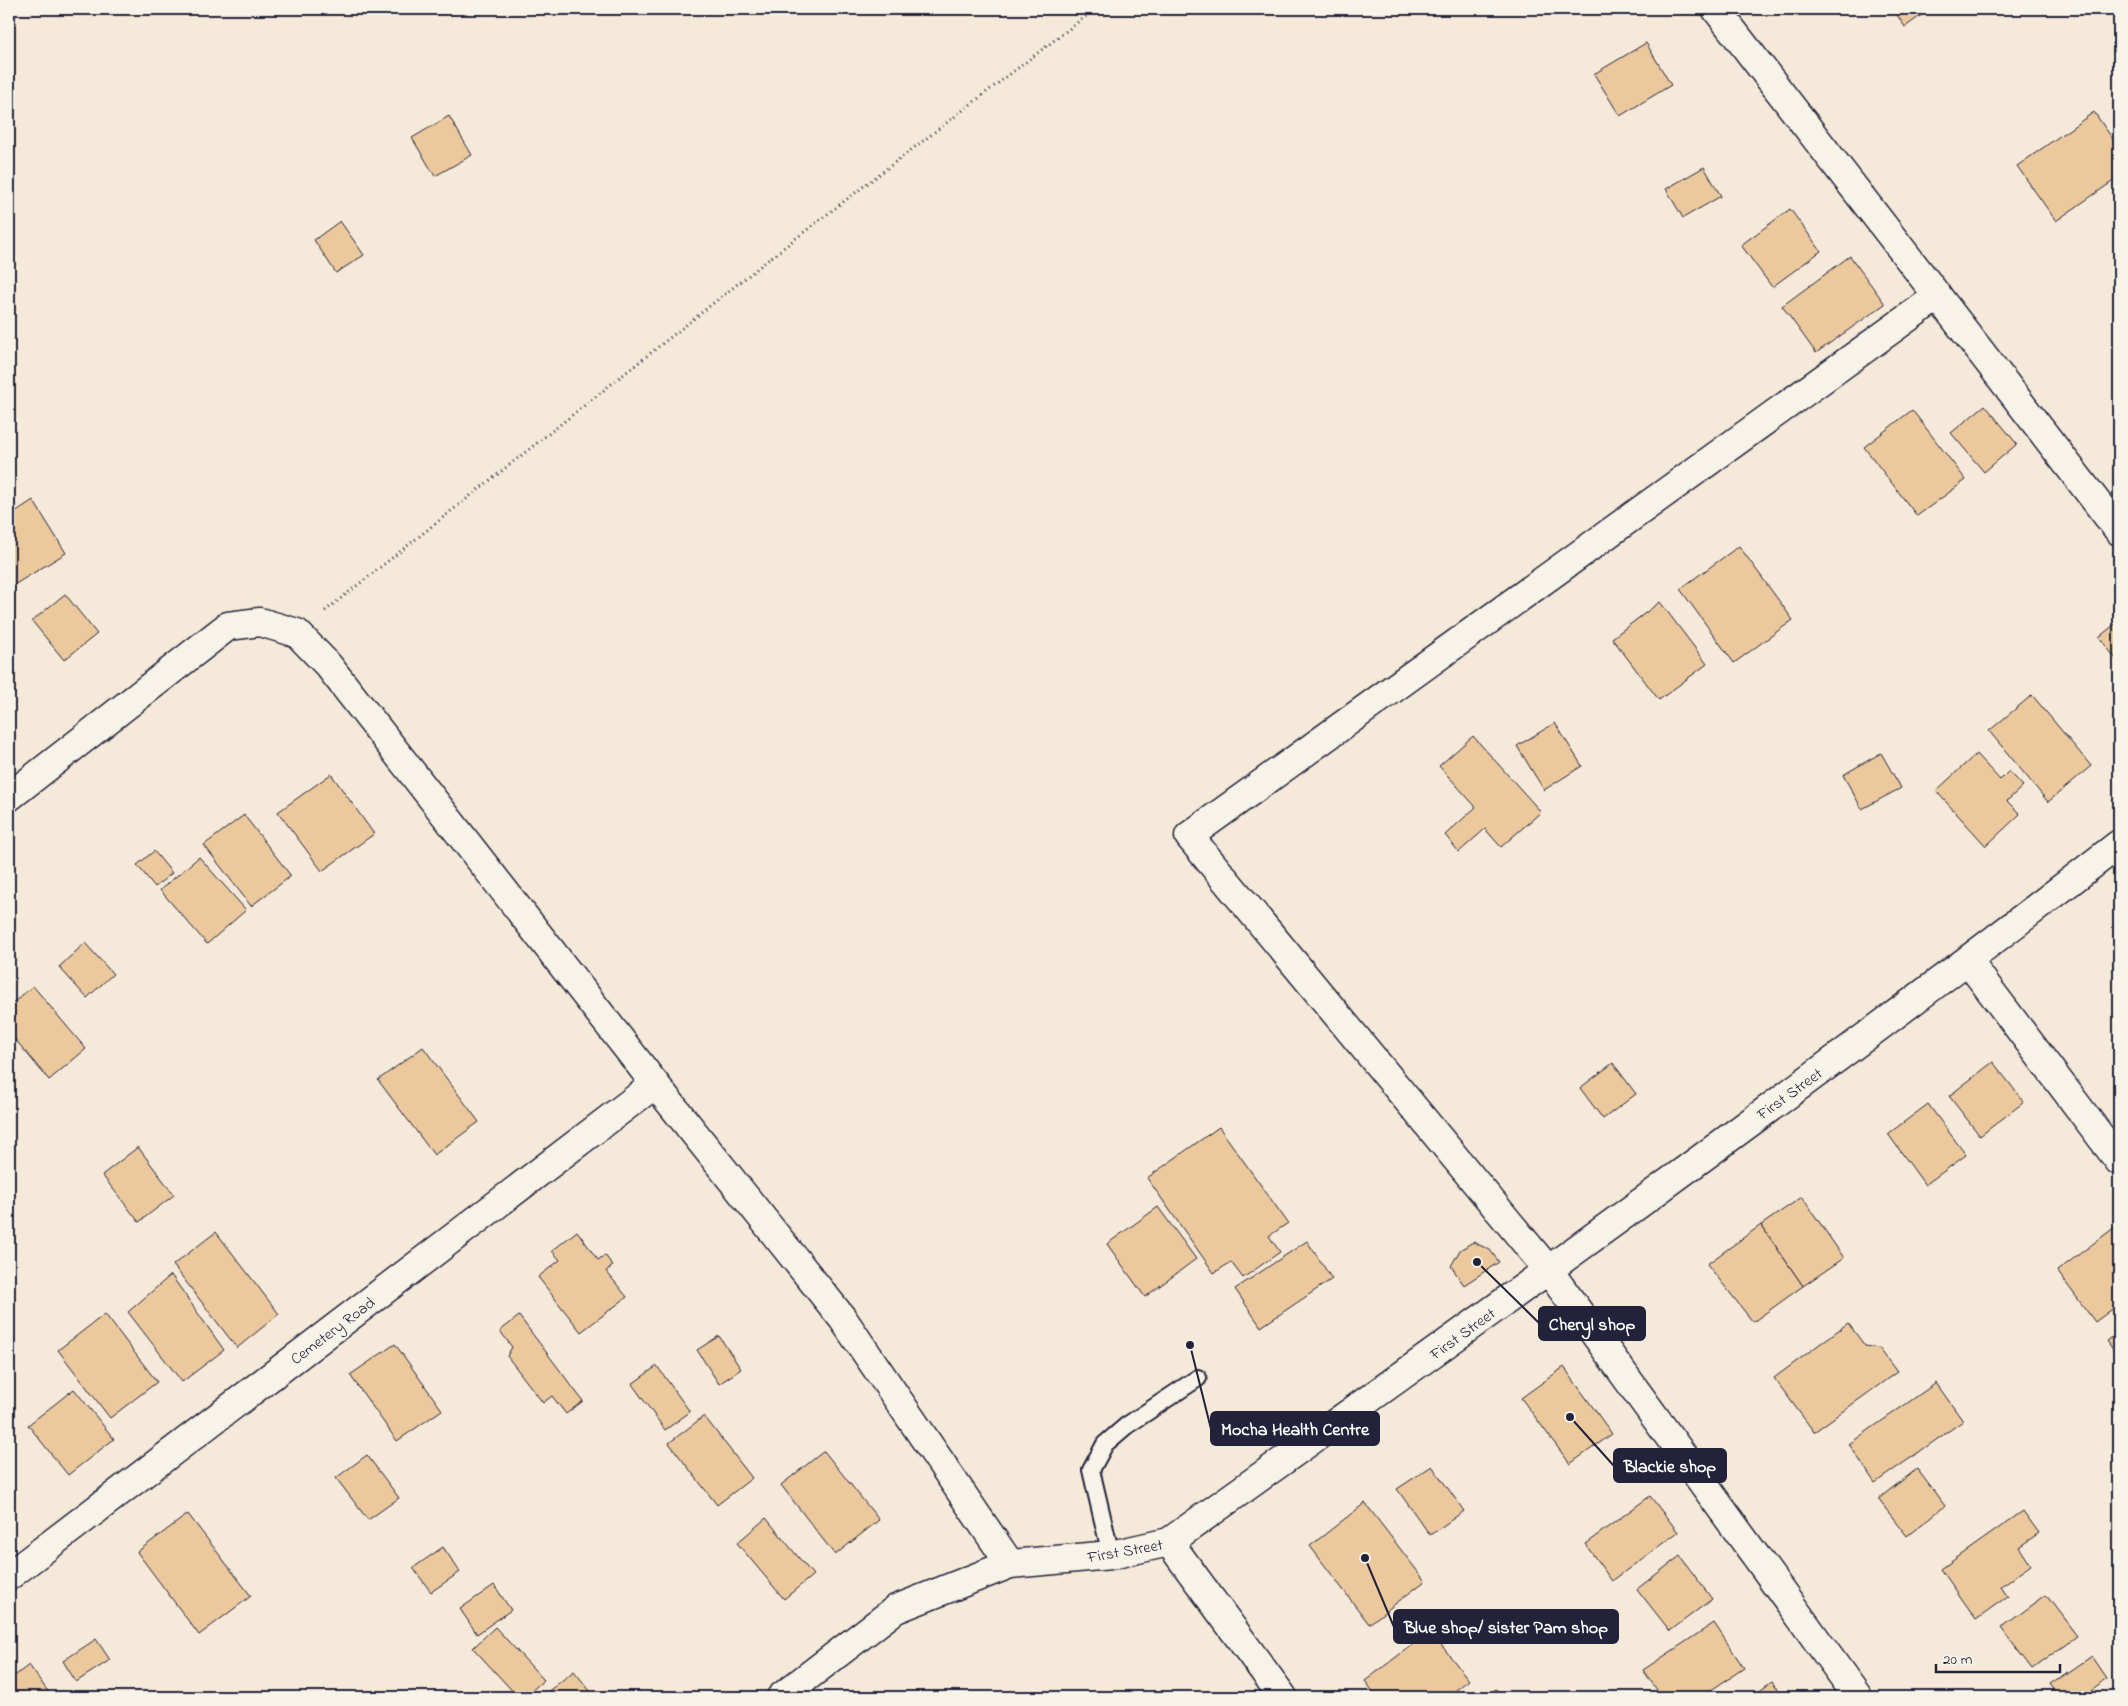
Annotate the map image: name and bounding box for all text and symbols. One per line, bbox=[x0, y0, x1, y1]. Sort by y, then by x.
street label: First Street bbox=[1752, 1062, 1828, 1127]
street label: Cemetery Road bbox=[286, 1292, 381, 1371]
street label: First Street bbox=[1425, 1302, 1501, 1367]
callout: Cheryl shop bbox=[1539, 1307, 1645, 1340]
text: Cheryl shop bbox=[1549, 1313, 1635, 1340]
callout: Mocha Health Centre bbox=[1211, 1412, 1379, 1445]
text: Mocha Health Centre bbox=[1221, 1418, 1370, 1444]
callout: Blackie shop bbox=[1614, 1449, 1726, 1482]
text: Blackie shop bbox=[1623, 1455, 1716, 1481]
street label: First Street bbox=[1085, 1533, 1165, 1571]
callout: Blue shop/ sister Pam shop bbox=[1394, 1610, 1618, 1643]
text: Blue shop/ sister Pam shop bbox=[1403, 1616, 1608, 1642]
scale bar bbox=[1936, 1641, 2059, 1673]
text: 20 m bbox=[1943, 1649, 1973, 1671]

